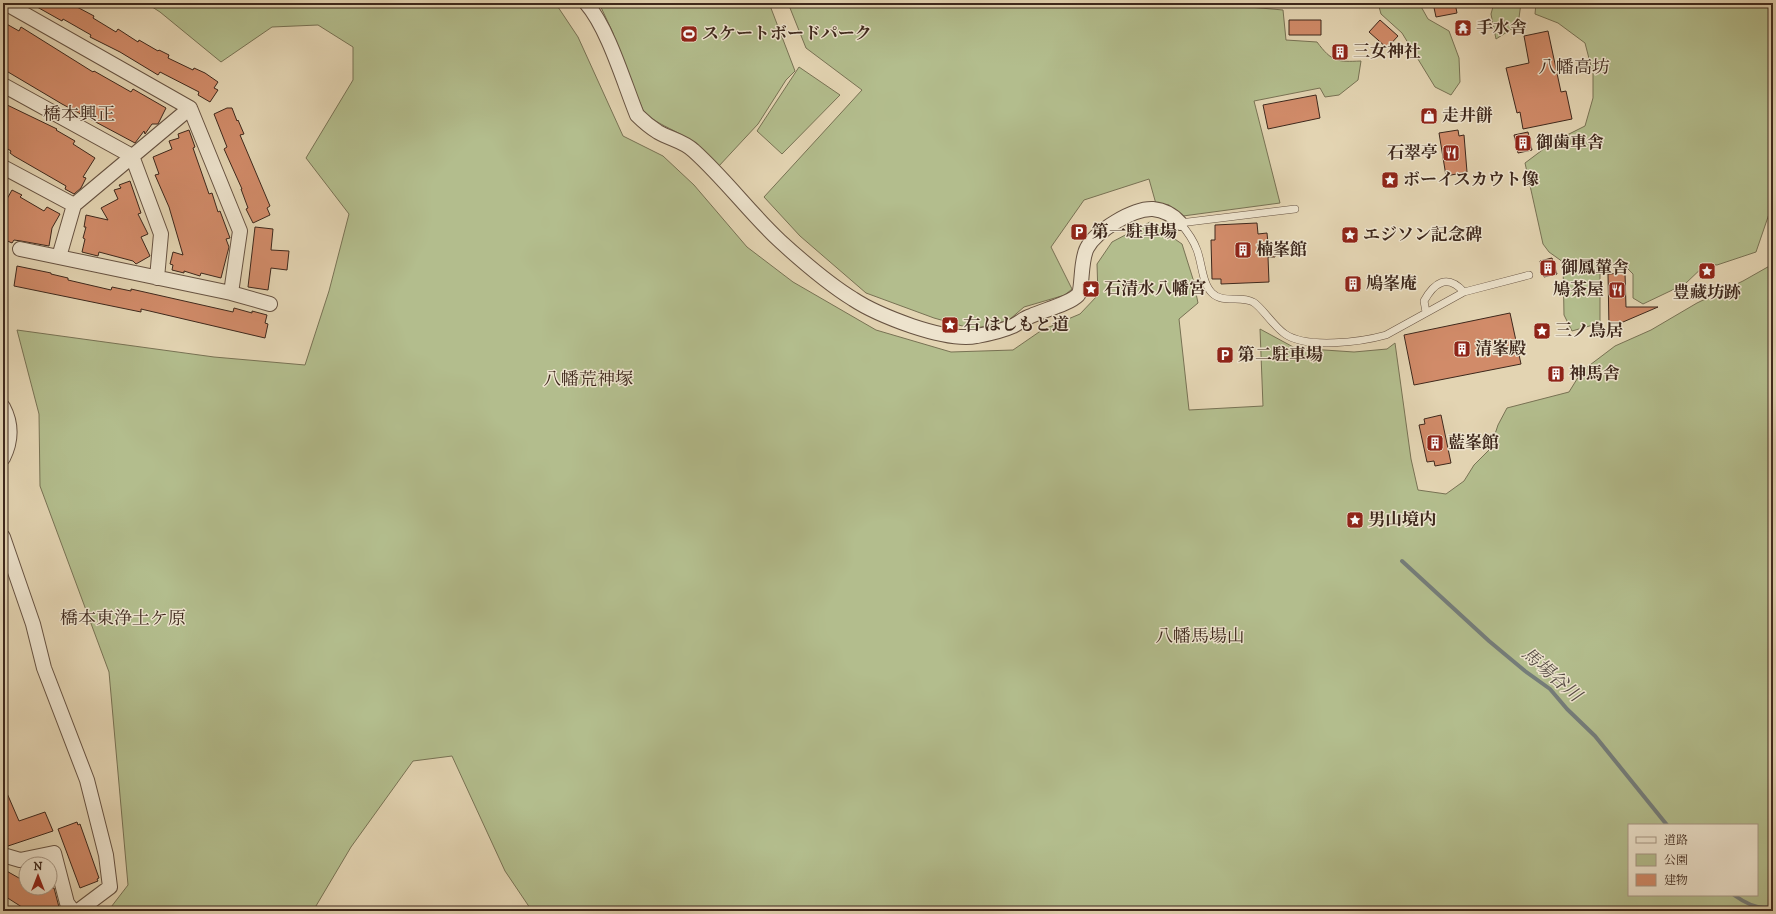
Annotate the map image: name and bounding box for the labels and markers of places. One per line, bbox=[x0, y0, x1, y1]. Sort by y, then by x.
place label: 手水舎 bbox=[1476, 17, 1527, 39]
temple icon: 手水舎 bbox=[1453, 18, 1473, 38]
place label: スケートボードパーク bbox=[702, 23, 872, 45]
sports icon: スケートボードパーク bbox=[679, 24, 699, 44]
place label: 三女神社 bbox=[1353, 41, 1421, 63]
building icon: 三女神社 bbox=[1330, 42, 1350, 62]
place label: 走井餅 bbox=[1442, 105, 1493, 127]
shop icon: 走井餅 bbox=[1419, 106, 1439, 126]
place label: 御歯車舎 bbox=[1536, 132, 1604, 154]
building icon: 御歯車舎 bbox=[1513, 133, 1533, 153]
place label: 石翠亭 bbox=[1387, 142, 1438, 164]
restaurant icon: 石翠亭 bbox=[1441, 143, 1461, 163]
place label: ボーイスカウト像 bbox=[1403, 169, 1539, 191]
place icon: ボーイスカウト像 bbox=[1380, 170, 1400, 190]
place label: 第一駐車場 bbox=[1092, 221, 1177, 243]
parking icon: 第一駐車場 bbox=[1069, 222, 1089, 242]
place label: エジソン記念碑 bbox=[1363, 224, 1482, 246]
place icon: エジソン記念碑 bbox=[1340, 225, 1360, 245]
place label: 楠峯館 bbox=[1256, 239, 1307, 261]
building icon: 楠峯館 bbox=[1233, 240, 1253, 260]
place label: 御鳳輦舎 bbox=[1561, 257, 1629, 279]
building icon: 御鳳輦舎 bbox=[1538, 258, 1558, 278]
place icon: 豊藏坊跡 bbox=[1697, 261, 1717, 281]
place label: 鳩峯庵 bbox=[1366, 273, 1417, 295]
building icon: 鳩峯庵 bbox=[1343, 274, 1363, 294]
place label: 石清水八幡宮 bbox=[1104, 278, 1206, 300]
place icon: 石清水八幡宮 bbox=[1081, 279, 1101, 299]
place label: 鳩茶屋 bbox=[1553, 279, 1604, 301]
restaurant icon: 鳩茶屋 bbox=[1607, 280, 1627, 300]
place label: 豊藏坊跡 bbox=[1673, 282, 1741, 304]
place label: 右 はしもと道 bbox=[963, 314, 1069, 336]
place icon: 右 はしもと道 bbox=[940, 315, 960, 335]
place label: 三ノ鳥居 bbox=[1555, 320, 1623, 342]
place icon: 三ノ鳥居 bbox=[1532, 321, 1552, 341]
place label: 清峯殿 bbox=[1475, 338, 1526, 360]
building icon: 清峯殿 bbox=[1452, 339, 1472, 359]
place label: 第二駐車場 bbox=[1238, 344, 1323, 366]
parking icon: 第二駐車場 bbox=[1215, 345, 1235, 365]
place label: 神馬舎 bbox=[1569, 363, 1620, 385]
building icon: 神馬舎 bbox=[1546, 364, 1566, 384]
place label: 藍峯館 bbox=[1448, 432, 1499, 454]
building icon: 藍峯館 bbox=[1425, 433, 1445, 453]
place label: 男山境内 bbox=[1368, 509, 1436, 531]
place icon: 男山境内 bbox=[1345, 510, 1365, 530]

